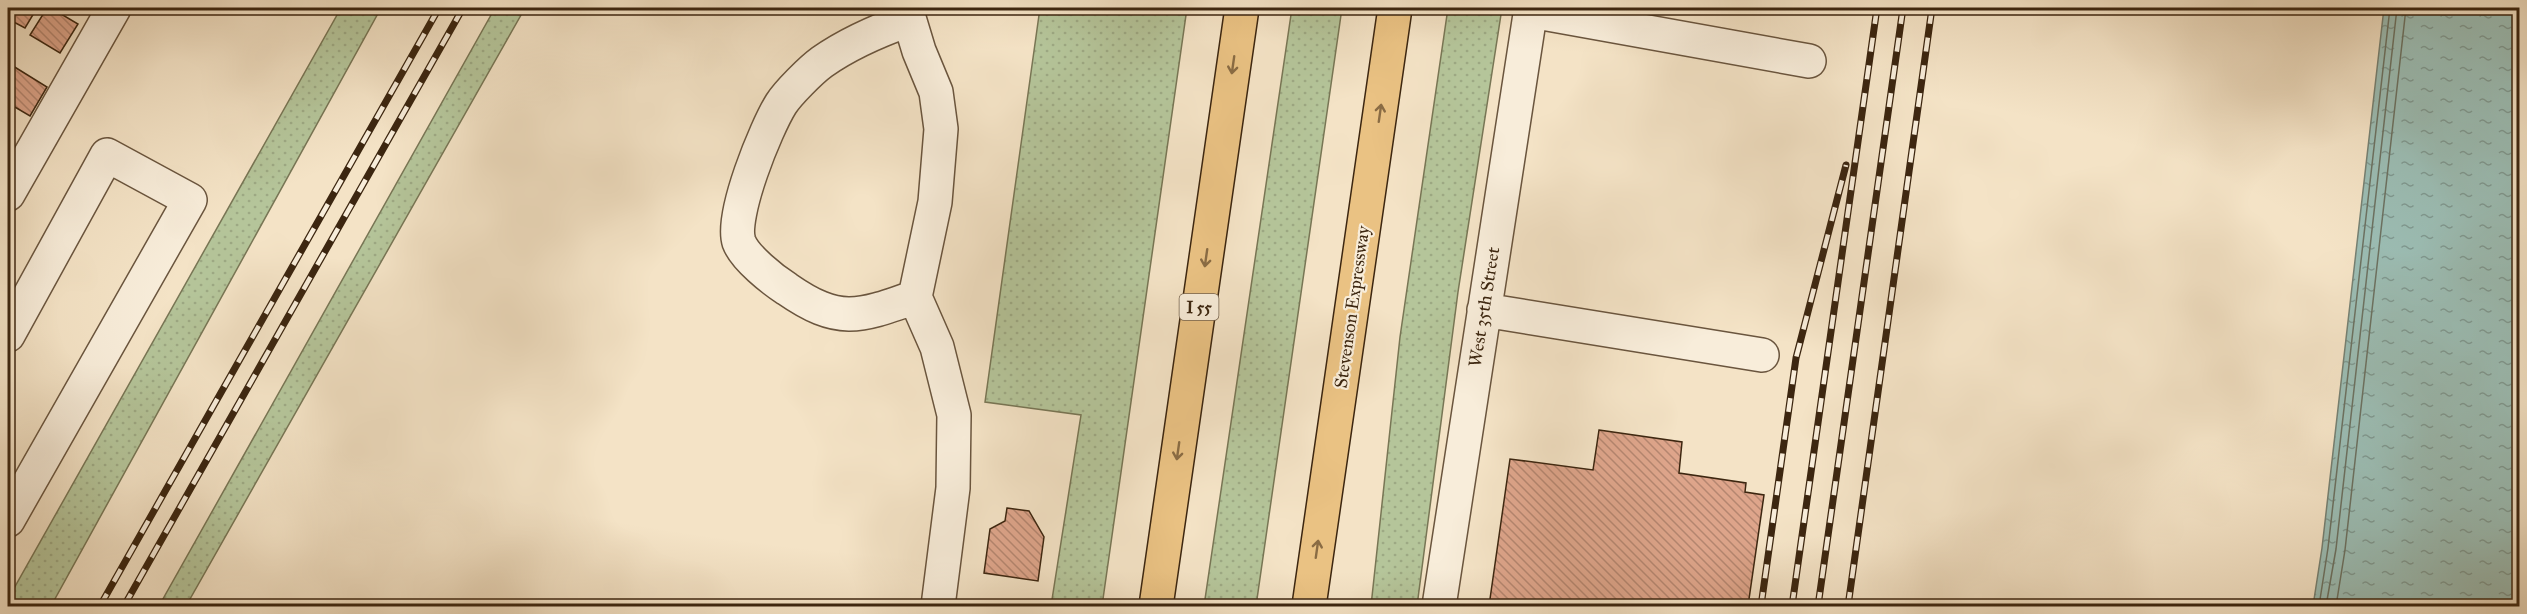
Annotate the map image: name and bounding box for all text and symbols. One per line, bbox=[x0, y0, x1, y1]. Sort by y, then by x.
one-way arrow bbox=[1228, 55, 1239, 75]
one-way arrow bbox=[1374, 104, 1385, 123]
street label: Stevenson Expressway bbox=[1330, 224, 1374, 390]
street label: West 35th Street bbox=[1464, 245, 1504, 369]
one-way arrow bbox=[1200, 248, 1211, 268]
road number: I 55 bbox=[1180, 294, 1218, 320]
one-way arrow bbox=[1172, 441, 1183, 461]
one-way arrow bbox=[1312, 539, 1323, 559]

